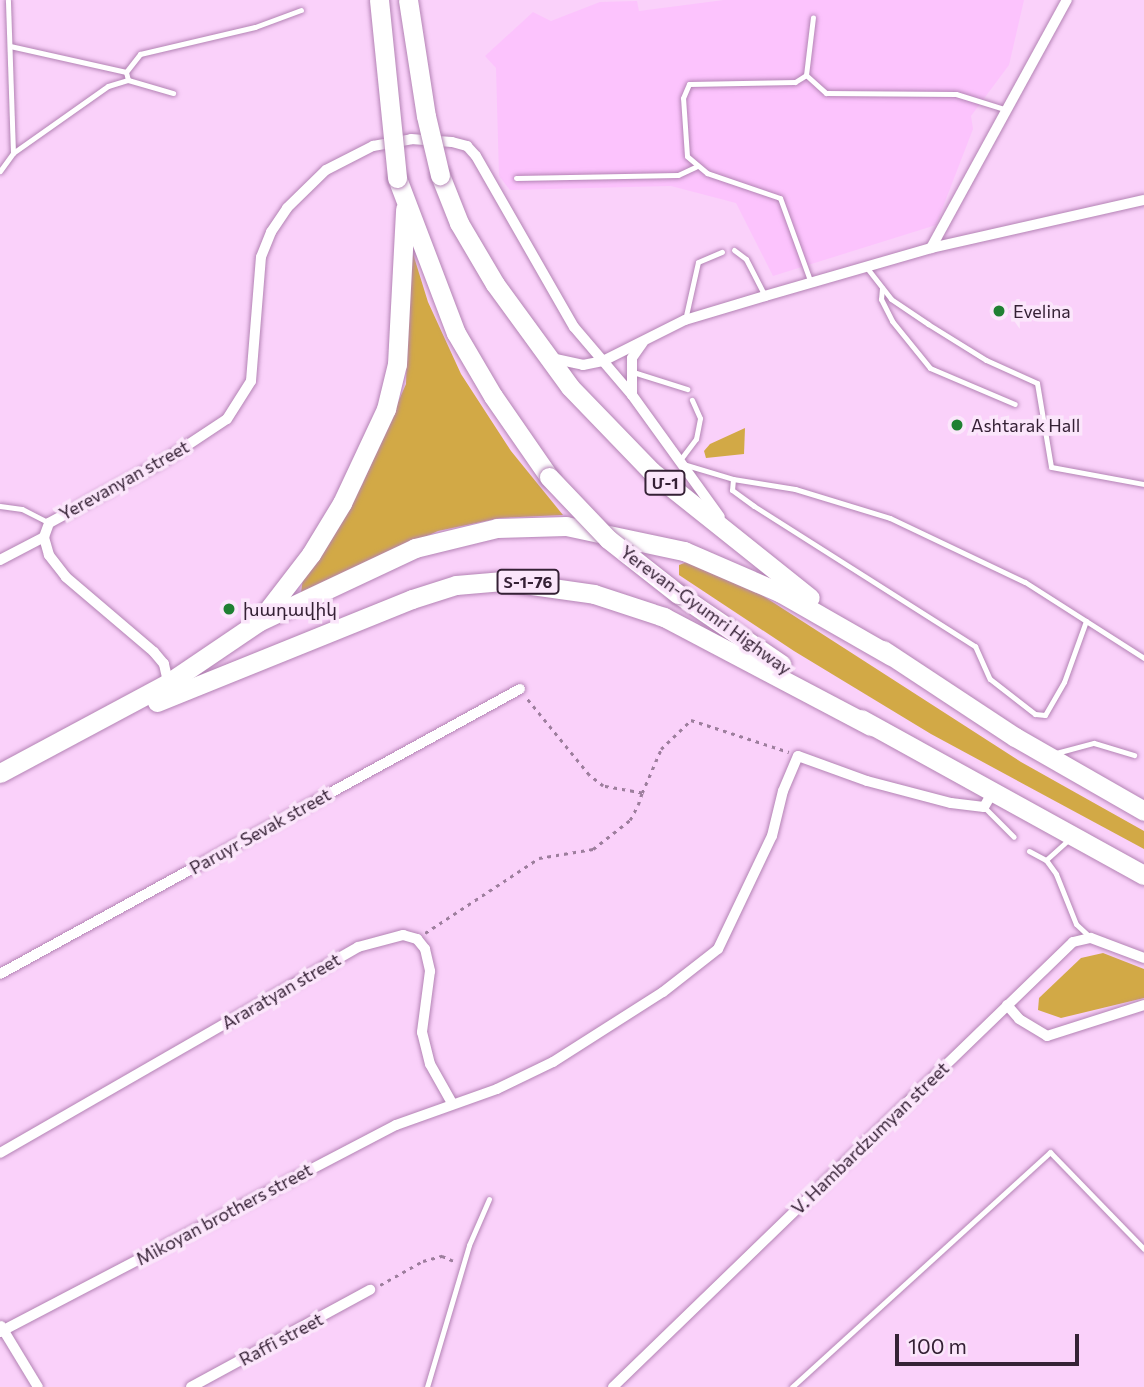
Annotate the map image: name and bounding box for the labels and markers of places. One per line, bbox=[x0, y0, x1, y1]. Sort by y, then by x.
place label: Evelina bbox=[1013, 300, 1071, 322]
marker: Evelina bbox=[991, 303, 1007, 319]
place label: Ashtarak Hall bbox=[971, 414, 1080, 436]
marker: Ashtarak Hall bbox=[949, 417, 965, 433]
place label: խադավիկ bbox=[243, 598, 337, 620]
marker: խադավիկ bbox=[221, 601, 237, 617]

